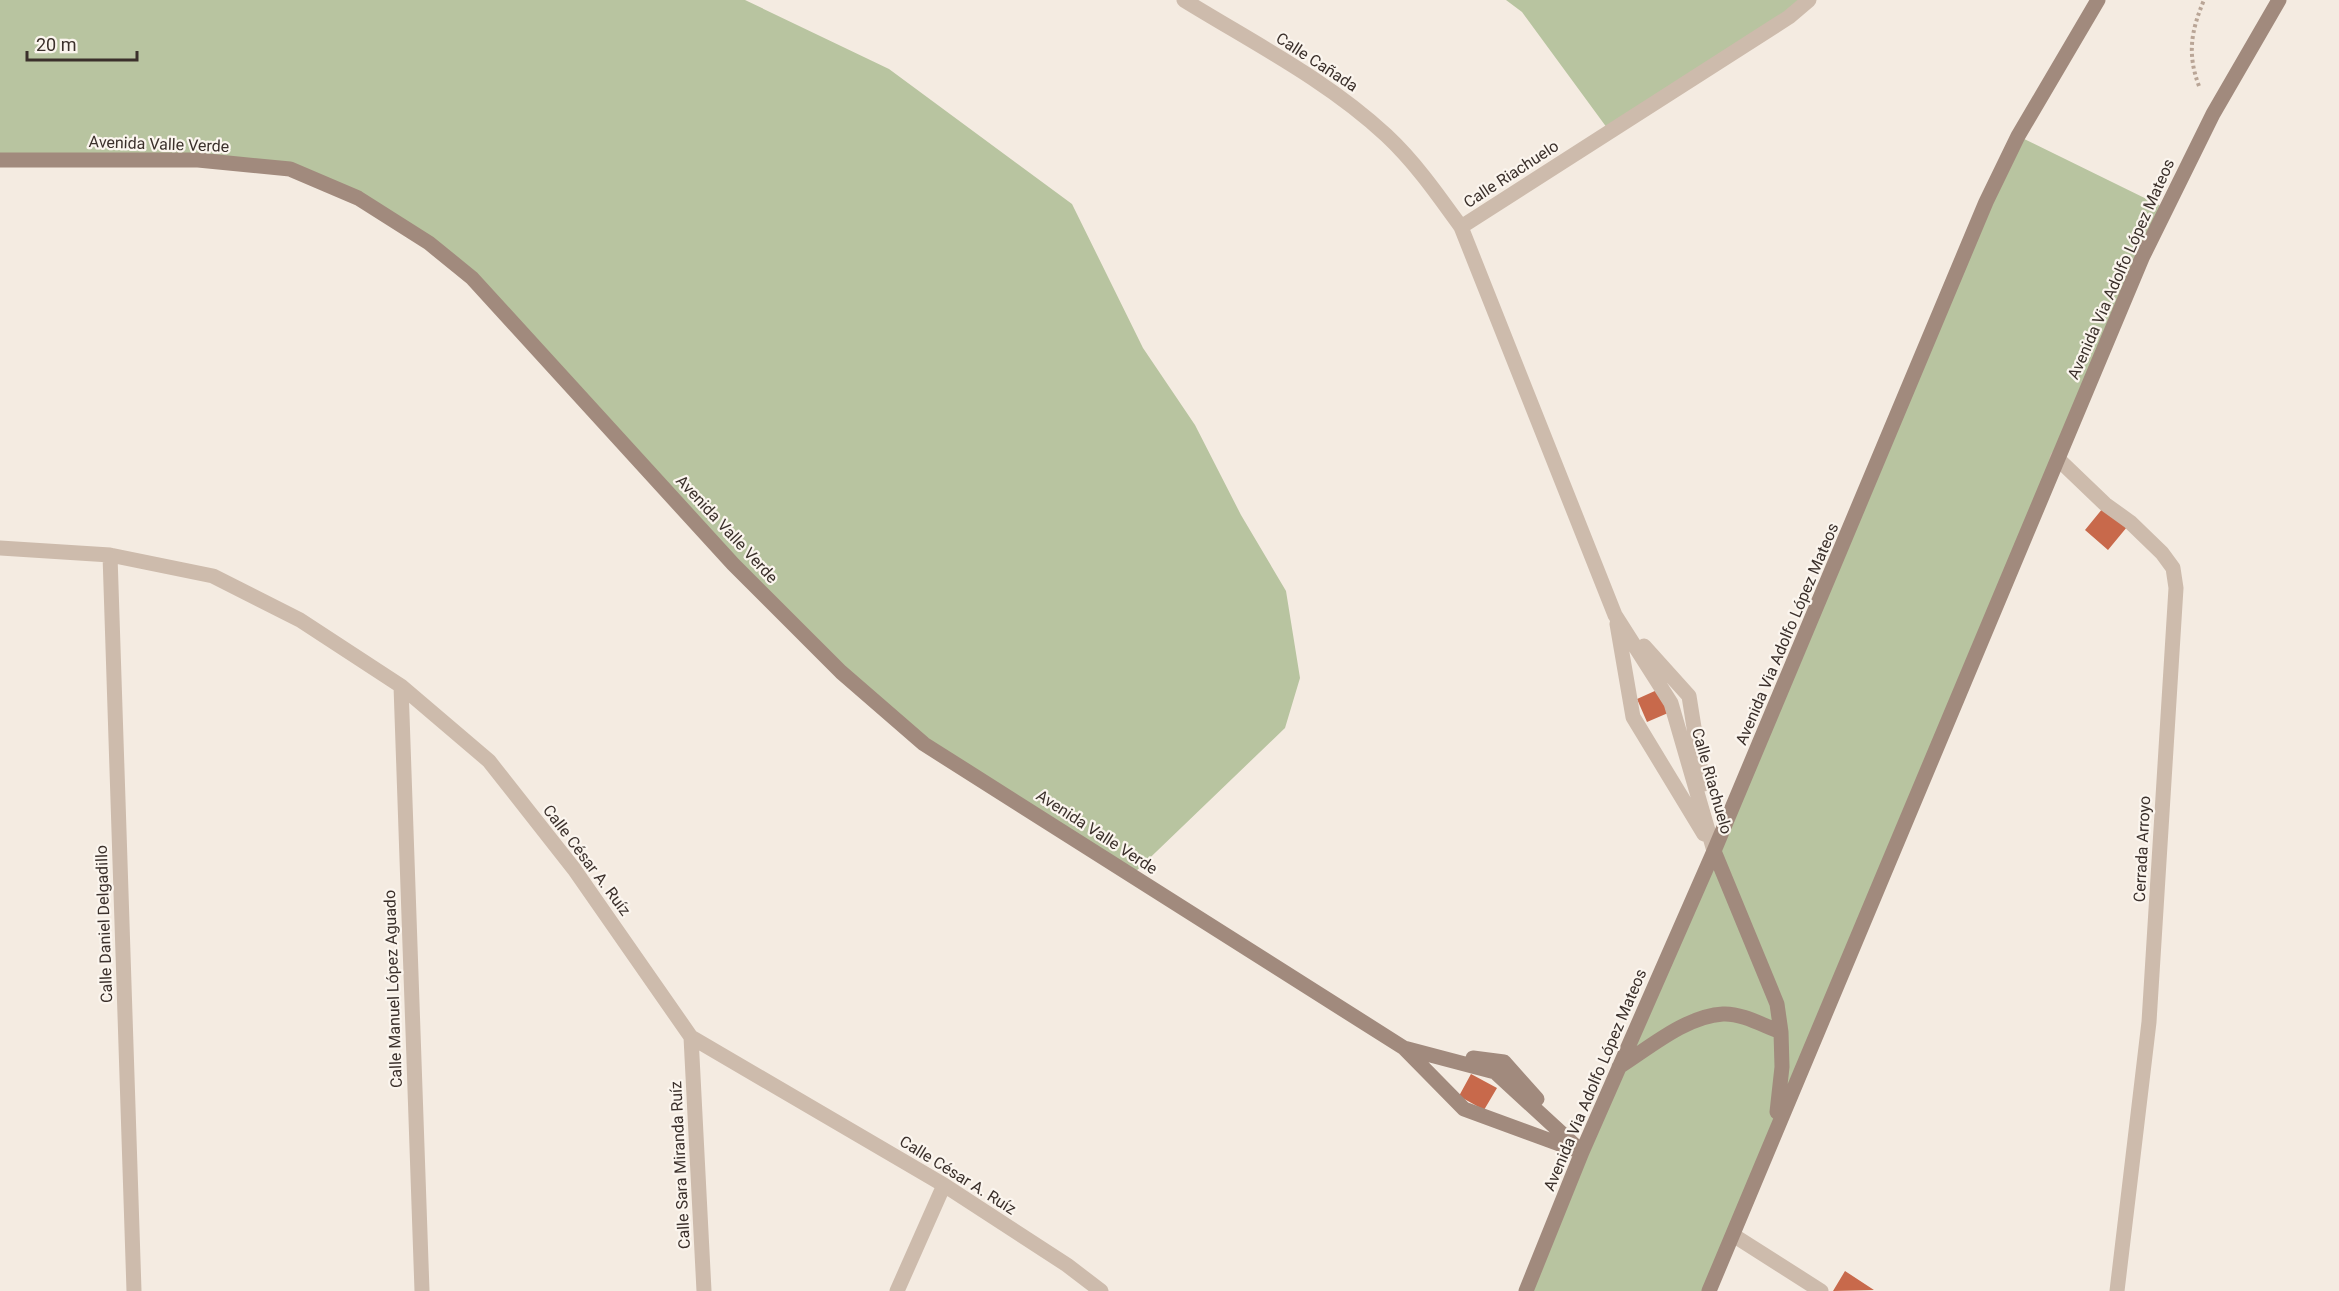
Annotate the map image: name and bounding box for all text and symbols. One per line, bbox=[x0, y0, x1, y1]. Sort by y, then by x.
scale bar bbox=[27, 24, 136, 62]
street label: Calle Cañada bbox=[1273, 29, 1361, 95]
text: 20 m bbox=[36, 34, 76, 55]
street label: Avenida Valle Verde bbox=[88, 132, 230, 156]
street label: Calle Riachuelo bbox=[1460, 136, 1562, 212]
street label: Avenida Via Adolfo López Mateos bbox=[2064, 156, 2178, 382]
street label: Avenida Valle Verde bbox=[672, 471, 782, 587]
street label: Avenida Via Adolfo López Mateos bbox=[1731, 520, 1843, 748]
street label: Calle Riachuelo bbox=[1688, 726, 1736, 836]
street label: Avenida Valle Verde bbox=[1033, 786, 1161, 878]
street label: Cerrada Arroyo bbox=[2130, 795, 2154, 903]
street label: Calle César A. Ruíz bbox=[539, 801, 635, 919]
street label: Calle Daniel Delgadillo bbox=[92, 845, 116, 1003]
street label: Calle Manuel López Aguado bbox=[380, 890, 406, 1088]
street label: Avenida Via Adolfo López Mateos bbox=[1539, 966, 1651, 1194]
street label: Calle Sara Miranda Ruíz bbox=[666, 1081, 694, 1249]
street label: Calle César A. Ruíz bbox=[896, 1131, 1020, 1219]

